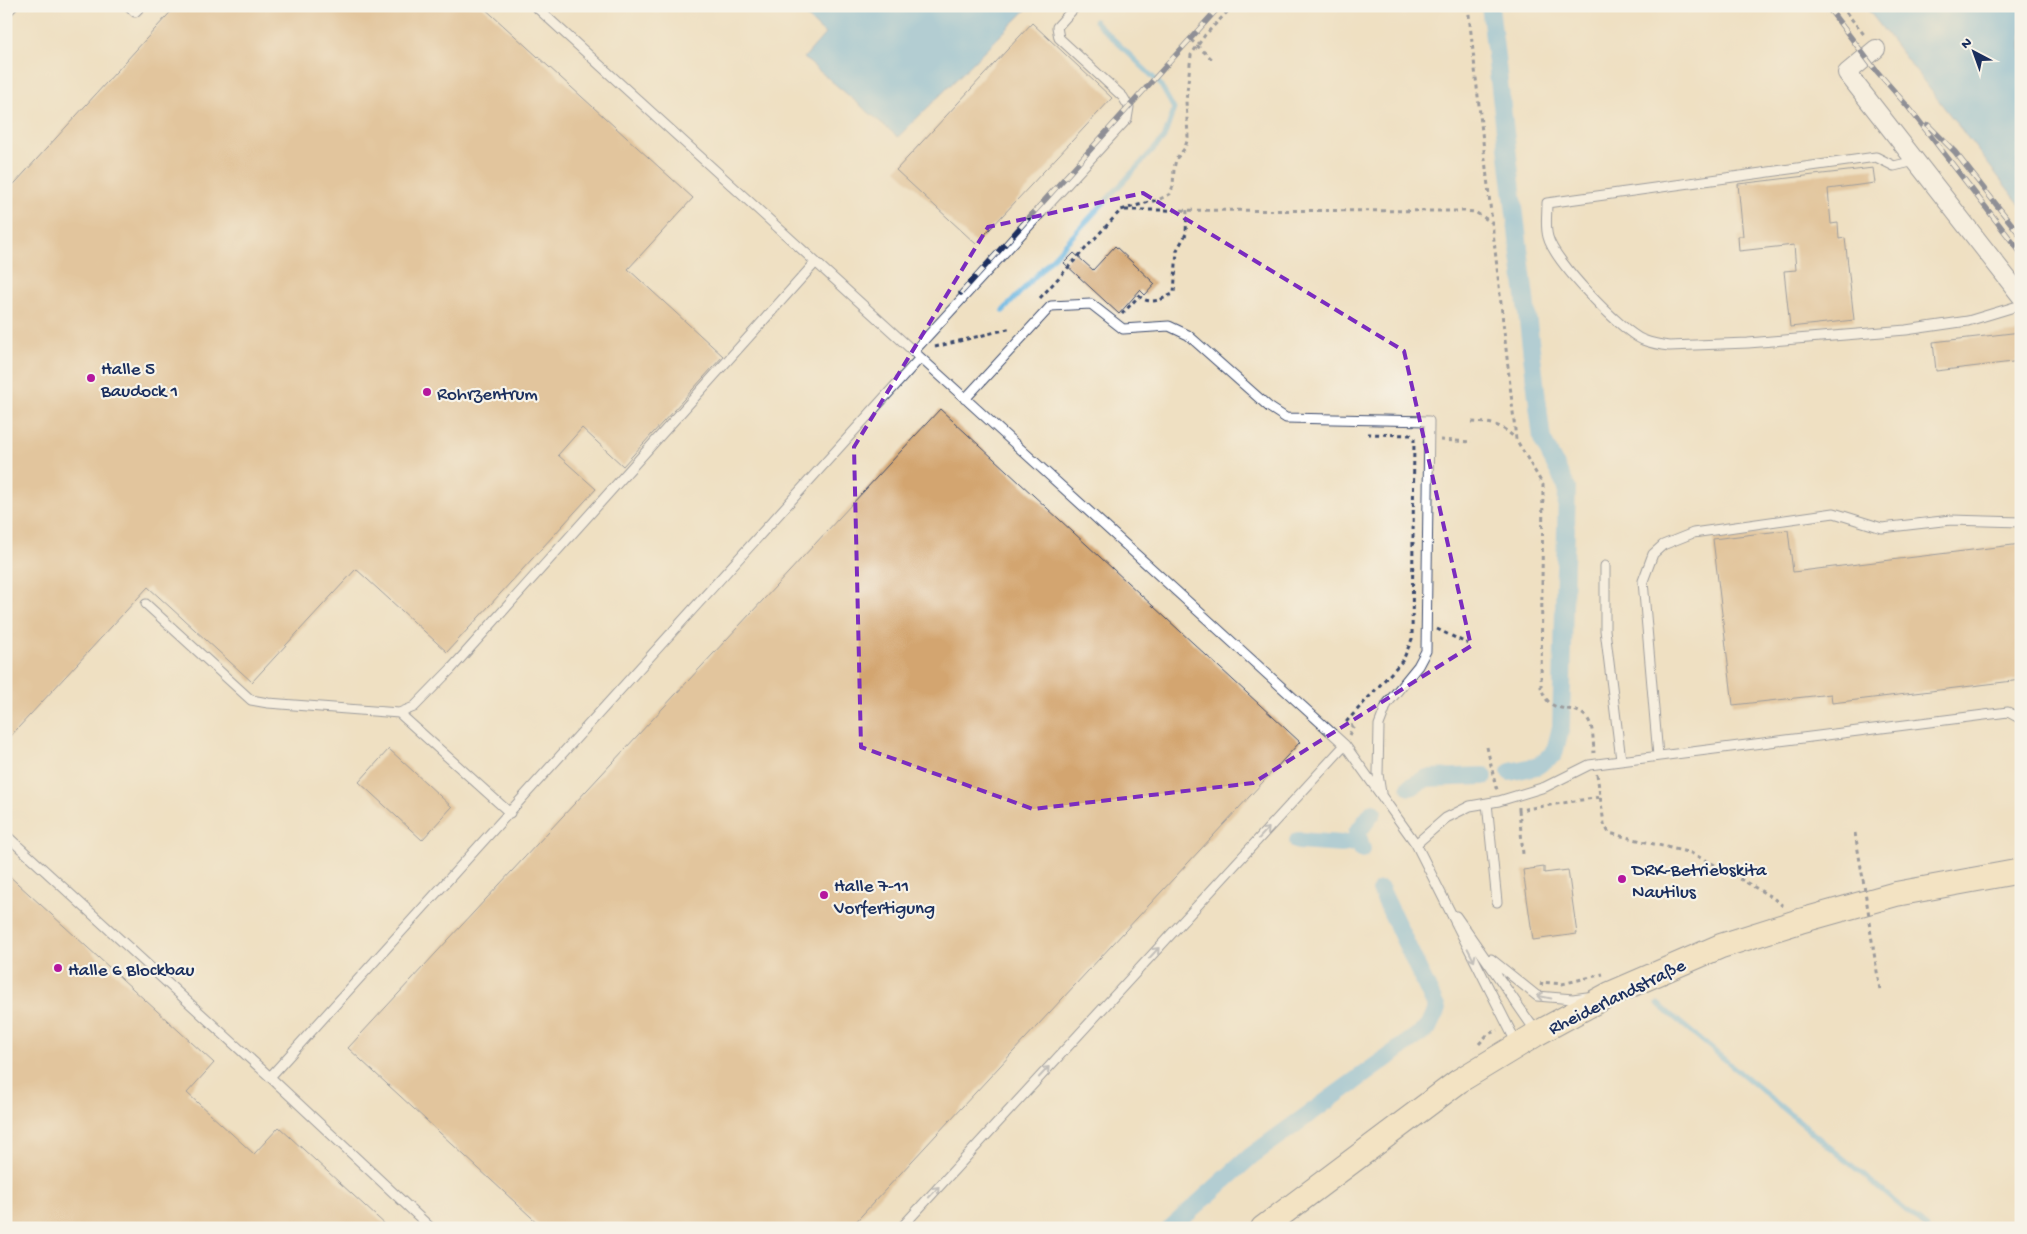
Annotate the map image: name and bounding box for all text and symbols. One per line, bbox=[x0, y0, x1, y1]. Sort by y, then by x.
north arrow bbox=[1950, 28, 2000, 78]
text: N bbox=[1958, 35, 1976, 53]
place label: Halle 5 Baudock 1 bbox=[100, 359, 178, 404]
marker: Halle 5 Baudock 1 bbox=[85, 372, 97, 384]
place label: Rohrzentrum bbox=[437, 384, 538, 407]
marker: Rohrzentrum bbox=[421, 386, 433, 398]
one-way arrow bbox=[1258, 827, 1270, 840]
place label: DRK-Betriebskita Nautilus bbox=[1630, 860, 1768, 905]
marker: DRK-Betriebskita Nautilus bbox=[1616, 873, 1628, 885]
place label: Halle 7-11 Vorfertigung bbox=[833, 876, 935, 921]
marker: Halle 7-11 Vorfertigung bbox=[818, 889, 830, 901]
one-way arrow bbox=[1148, 946, 1160, 959]
one-way arrow bbox=[1467, 947, 1476, 962]
street label: Rheiderlandstraße bbox=[1545, 955, 1690, 1041]
place label: Halle 6 Blockbau bbox=[68, 960, 194, 983]
marker: Halle 6 Blockbau bbox=[52, 962, 64, 974]
one-way arrow bbox=[1537, 992, 1553, 1001]
one-way arrow bbox=[1038, 1066, 1050, 1079]
one-way arrow bbox=[928, 1185, 940, 1198]

